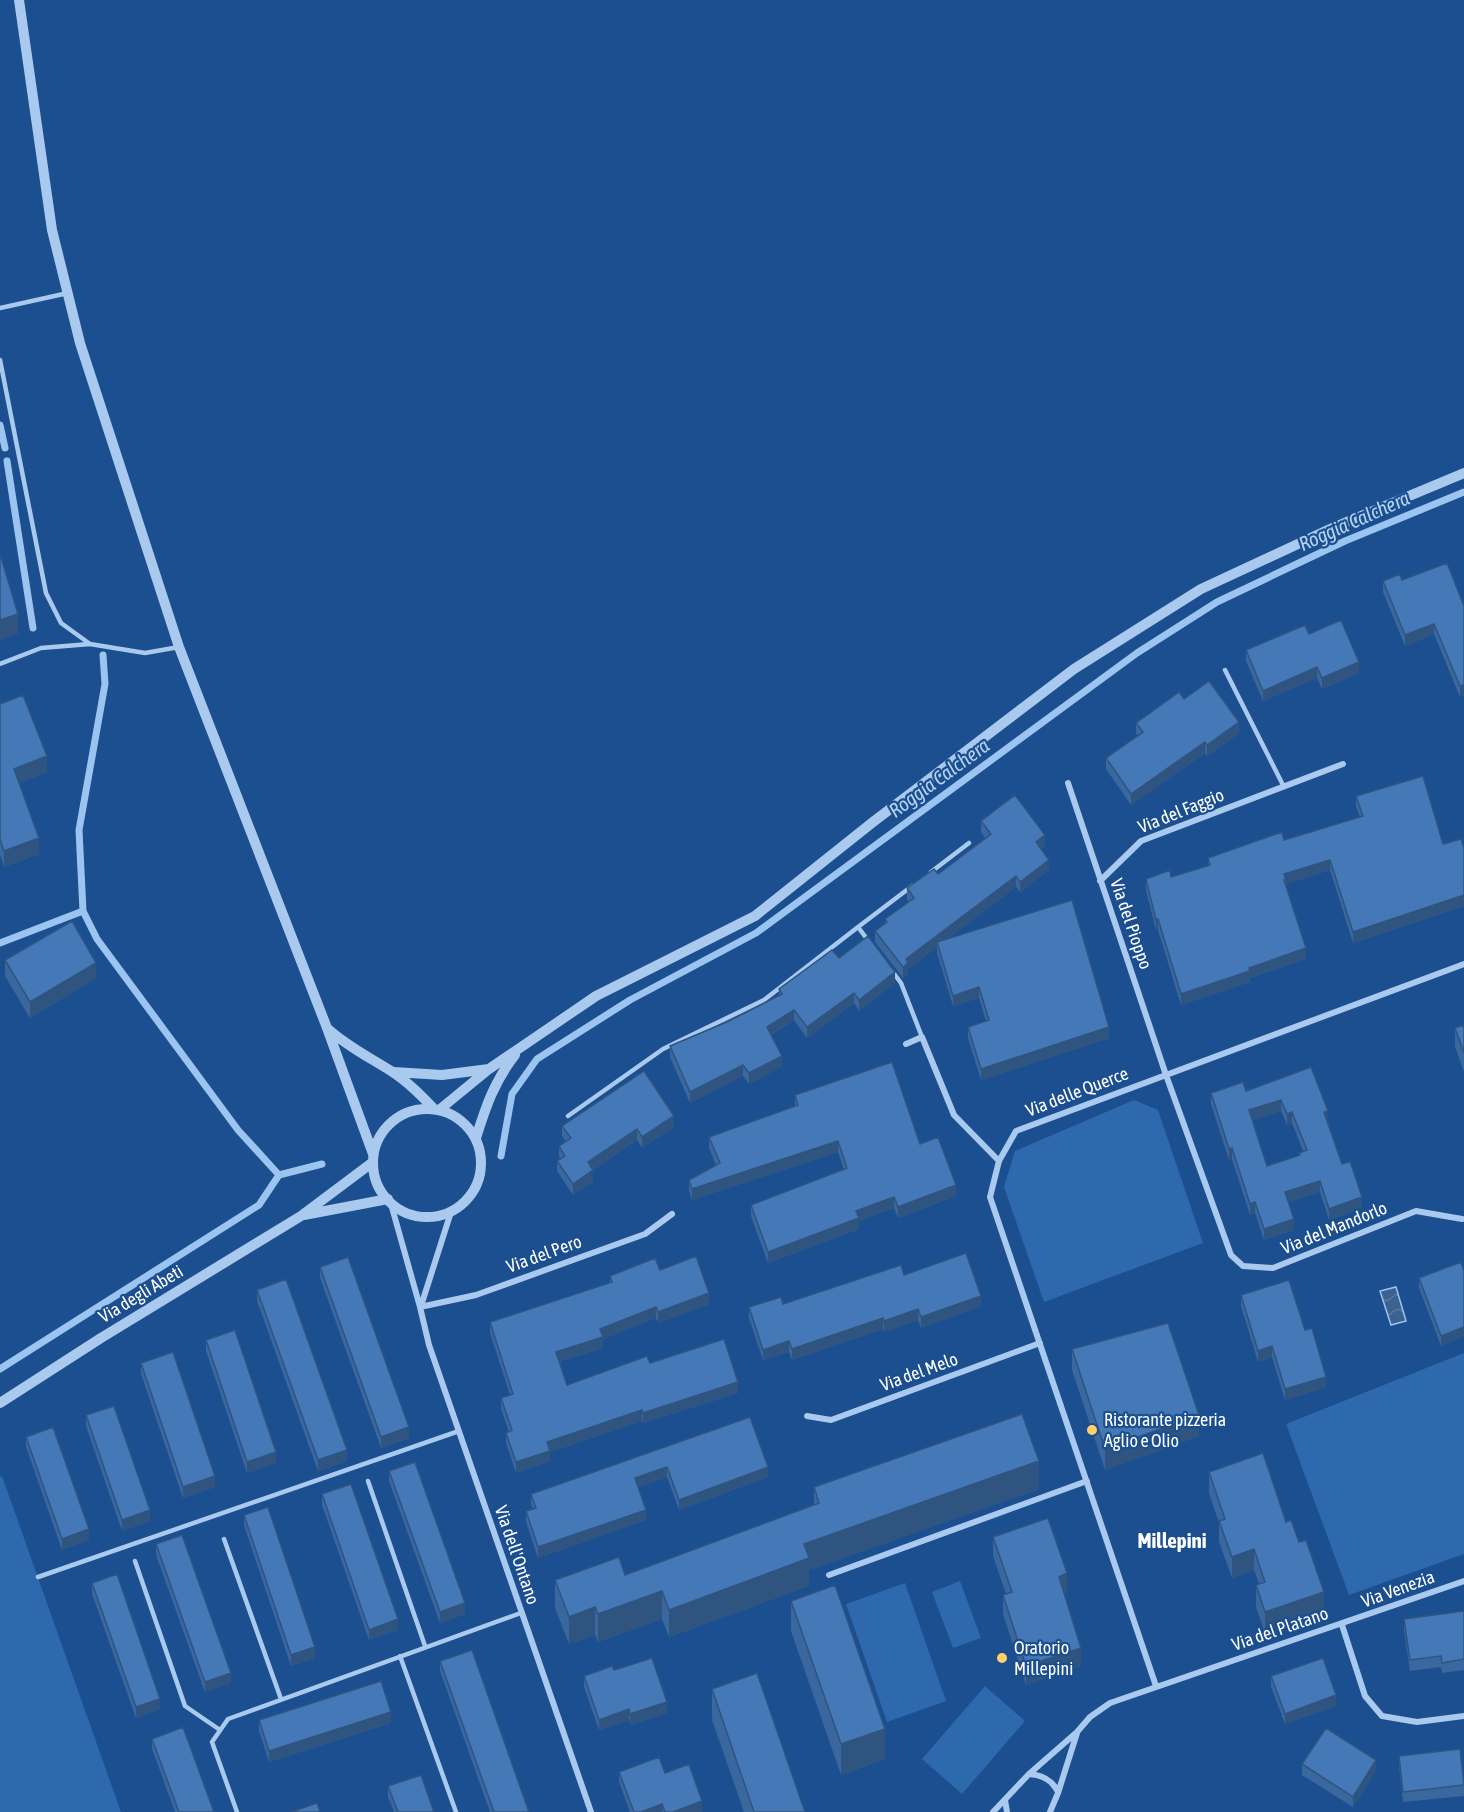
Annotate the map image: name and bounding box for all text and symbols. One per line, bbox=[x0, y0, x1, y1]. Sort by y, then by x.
water label: Roggia Calchera bbox=[1295, 486, 1413, 555]
water label: Roggia Calchera bbox=[884, 733, 993, 822]
street label: Via del Faggio bbox=[1135, 784, 1227, 837]
street label: Via del Pioppo bbox=[1106, 876, 1157, 972]
street label: Via delle Querce bbox=[1023, 1062, 1131, 1121]
street label: Via del Mandorlo bbox=[1278, 1197, 1390, 1258]
street label: Via del Pero bbox=[503, 1230, 584, 1277]
street label: Via degli Abeti bbox=[95, 1260, 187, 1327]
street label: Via del Melo bbox=[877, 1348, 960, 1395]
place label: Ristorante pizzeria Aglio e Olio bbox=[1104, 1409, 1226, 1451]
marker: Ristorante pizzeria Aglio e Olio bbox=[1085, 1423, 1099, 1437]
street label: Via dell'Ontano bbox=[491, 1503, 544, 1607]
district label: Millepini bbox=[1137, 1528, 1207, 1552]
street label: Via Venezia bbox=[1358, 1566, 1437, 1611]
street label: Via del Platano bbox=[1229, 1602, 1331, 1655]
place label: Oratorio Millepini bbox=[1014, 1637, 1073, 1679]
marker: Oratorio Millepini bbox=[995, 1651, 1009, 1665]

